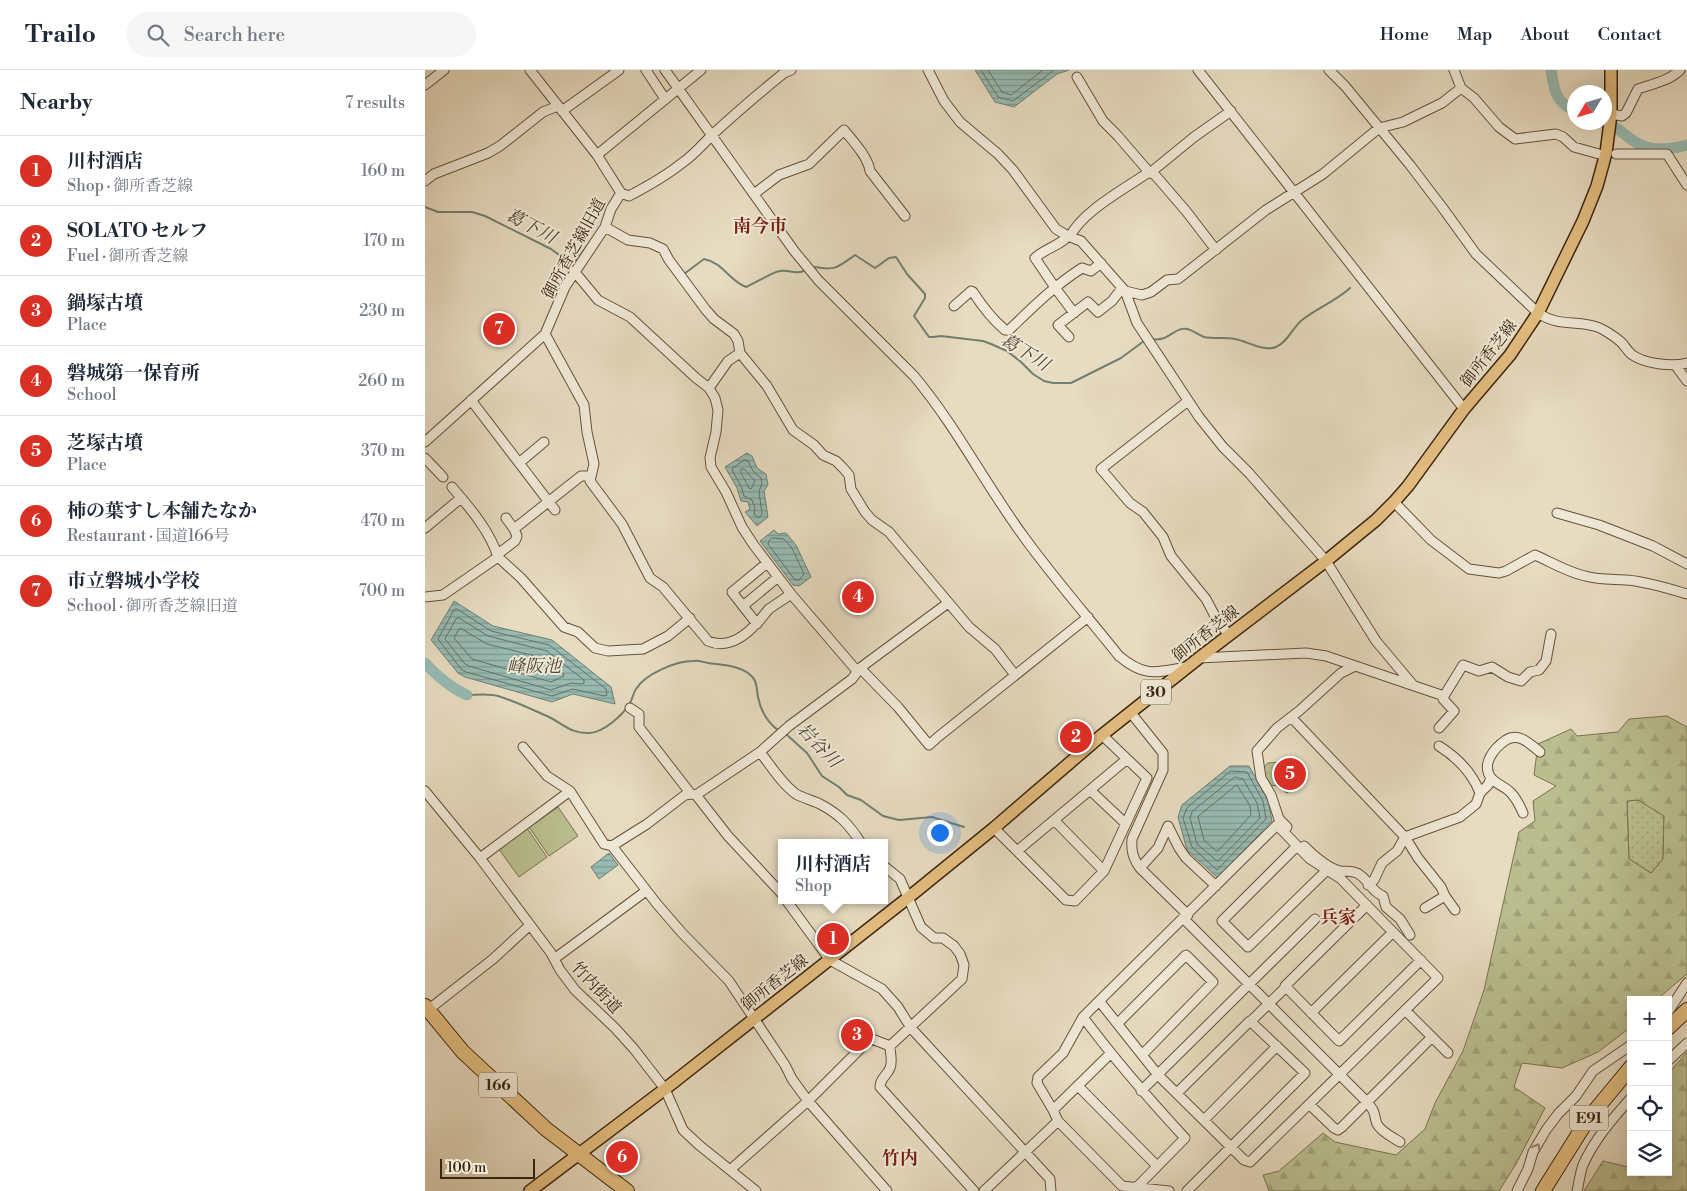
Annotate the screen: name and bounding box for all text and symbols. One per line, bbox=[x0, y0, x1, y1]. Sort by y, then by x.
search box bbox=[126, 12, 476, 57]
text: Trailo bbox=[25, 20, 96, 50]
icon: search bbox=[144, 21, 172, 49]
text: Search here bbox=[184, 23, 285, 47]
text: Home bbox=[1380, 23, 1429, 46]
text: Map bbox=[1457, 23, 1493, 46]
text: About bbox=[1521, 23, 1570, 46]
text: Contact bbox=[1598, 23, 1662, 46]
north arrow bbox=[1567, 85, 1612, 130]
text: Nearby bbox=[20, 90, 93, 116]
text: 7 results bbox=[345, 93, 405, 113]
text: 川村酒店 bbox=[67, 149, 143, 173]
text: 1 bbox=[32, 161, 40, 181]
text: 160 m bbox=[361, 161, 405, 181]
text: Shop · 御所香芝線 bbox=[67, 176, 193, 196]
street label: 御所香芝線旧道 bbox=[538, 195, 610, 302]
water label: 葛下川 bbox=[502, 204, 562, 250]
district label: 南今市 bbox=[733, 215, 787, 238]
text: SOLATO セルフ bbox=[67, 219, 208, 243]
text: 2 bbox=[31, 231, 41, 251]
text: 170 m bbox=[363, 231, 405, 251]
text: Fuel · 御所香芝線 bbox=[67, 246, 189, 266]
text: 鍋塚古墳 bbox=[67, 291, 143, 315]
text: 3 bbox=[31, 301, 41, 321]
text: 230 m bbox=[359, 301, 405, 321]
pin: 7 bbox=[483, 310, 515, 348]
text: Place bbox=[67, 315, 107, 335]
street label: 御所香芝線 bbox=[1456, 316, 1521, 391]
water label: 葛下川 bbox=[996, 328, 1055, 378]
text: 磐城第一保育所 bbox=[67, 361, 200, 385]
text: 4 bbox=[31, 371, 41, 391]
text: 260 m bbox=[358, 371, 405, 391]
text: School bbox=[67, 385, 116, 405]
text: 芝塚古墳 bbox=[67, 431, 143, 455]
text: 5 bbox=[31, 441, 41, 461]
text: 370 m bbox=[361, 441, 405, 461]
text: Place bbox=[67, 455, 107, 475]
text: 柿の葉すし本舗たなか bbox=[67, 499, 257, 523]
text: 6 bbox=[31, 511, 41, 531]
text: 470 m bbox=[361, 511, 405, 531]
text: Restaurant · 国道166号 bbox=[67, 526, 229, 546]
text: 市立磐城小学校 bbox=[67, 569, 200, 593]
pin: 4 bbox=[842, 578, 874, 616]
text: 7 bbox=[31, 581, 41, 601]
text: 700 m bbox=[359, 581, 405, 601]
text: School · 御所香芝線旧道 bbox=[67, 596, 238, 616]
street label: 御所香芝線 bbox=[1168, 601, 1243, 666]
water label: 峰阪池 bbox=[507, 655, 563, 678]
road number: 30 bbox=[1141, 680, 1171, 704]
water label: 岩谷川 bbox=[792, 718, 847, 774]
pin: 2 bbox=[1060, 718, 1092, 756]
pin: 5 bbox=[1274, 755, 1306, 793]
your location bbox=[927, 820, 953, 846]
popup bbox=[778, 839, 888, 904]
text: 川村酒店 bbox=[795, 852, 871, 876]
text: Shop bbox=[795, 876, 832, 896]
district label: 兵家 bbox=[1320, 906, 1356, 929]
pin: 1 bbox=[817, 920, 849, 958]
street label: 御所香芝線 bbox=[737, 950, 812, 1015]
street label: 竹内街道 bbox=[567, 957, 625, 1018]
map controls bbox=[1627, 996, 1672, 1176]
button: + bbox=[1627, 996, 1672, 1041]
pin: 3 bbox=[841, 1016, 873, 1054]
button: − bbox=[1627, 1041, 1672, 1086]
road number: 166 bbox=[479, 1072, 517, 1098]
button: locate bbox=[1627, 1086, 1672, 1131]
road number: E91 bbox=[1570, 1106, 1608, 1130]
button: layers bbox=[1627, 1131, 1672, 1176]
pin: 6 bbox=[606, 1138, 638, 1176]
one-way arrow bbox=[1530, 1143, 1540, 1152]
district label: 竹内 bbox=[882, 1147, 918, 1170]
scale bar bbox=[440, 1156, 535, 1179]
text: 100 m bbox=[447, 1159, 486, 1177]

